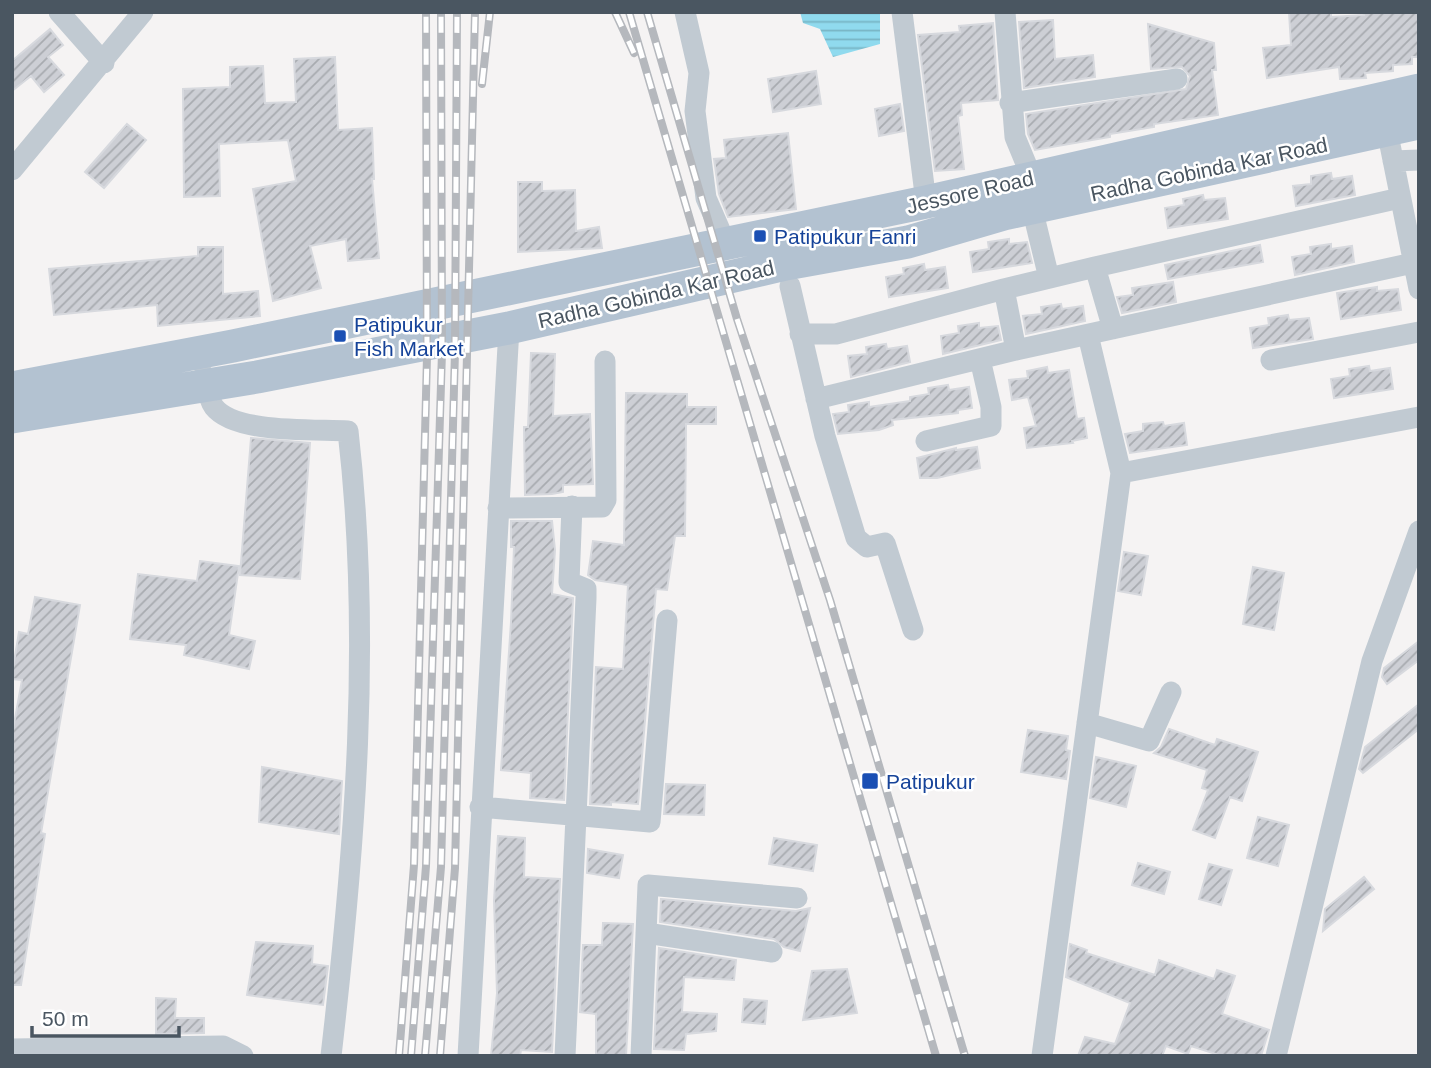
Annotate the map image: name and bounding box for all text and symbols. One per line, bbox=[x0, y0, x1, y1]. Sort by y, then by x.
street label: Radha Gobinda Kar Road bbox=[1088, 133, 1330, 205]
street label: Jessore Road bbox=[904, 166, 1036, 218]
place label: Patipukur Fanri bbox=[774, 225, 916, 248]
marker: Patipukur Fanri bbox=[752, 228, 768, 244]
street label: Radha Gobinda Kar Road bbox=[536, 256, 776, 332]
place label: Patipukur Fish Market bbox=[354, 313, 464, 360]
marker: Patipukur Fish Market bbox=[332, 328, 348, 344]
place label: Patipukur bbox=[886, 770, 975, 793]
marker: Patipukur bbox=[860, 771, 880, 791]
scale bar bbox=[32, 995, 178, 1038]
text: 50 m bbox=[42, 1007, 89, 1030]

